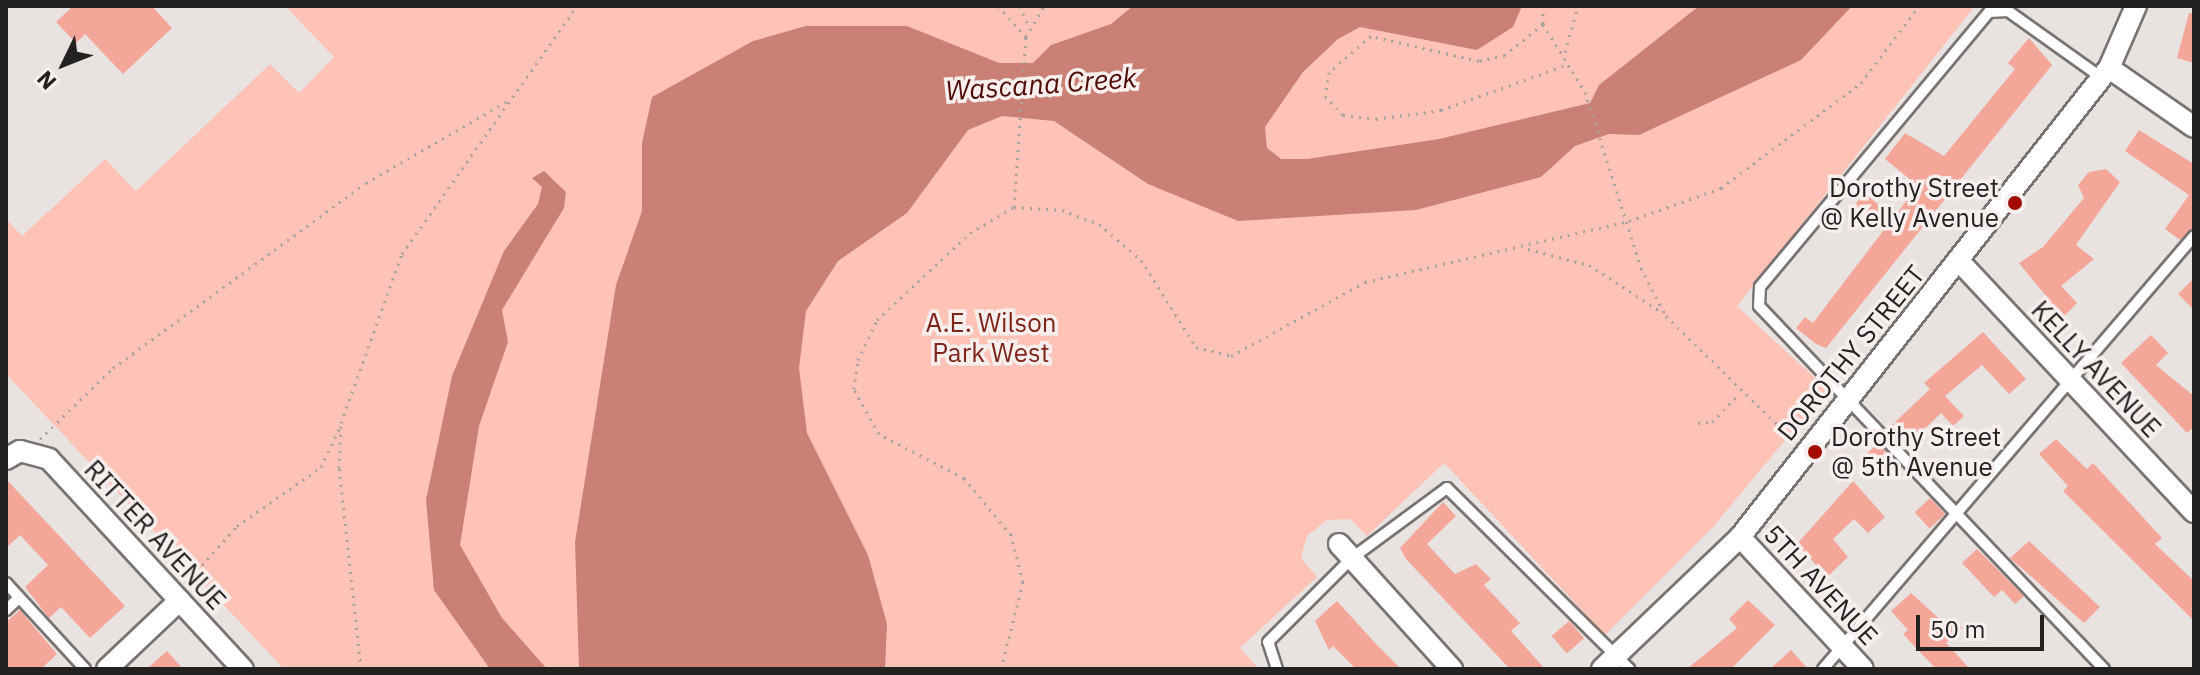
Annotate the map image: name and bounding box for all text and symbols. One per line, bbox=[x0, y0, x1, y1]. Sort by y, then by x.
north arrow bbox=[24, 24, 104, 104]
water label: Wascana Creek bbox=[944, 61, 1138, 107]
text: N bbox=[30, 65, 62, 96]
place label: Dorothy Street @ Kelly Avenue bbox=[1820, 172, 1999, 234]
marker: Dorothy Street @ Kelly Avenue bbox=[2006, 194, 2024, 212]
street label: DOROTHY STREET bbox=[1771, 259, 1931, 447]
street label: KELLY AVENUE bbox=[2025, 294, 2167, 444]
park label: A.E. Wilson Park West bbox=[925, 307, 1057, 368]
place label: Dorothy Street @ 5th Avenue bbox=[1831, 421, 2001, 482]
marker: Dorothy Street @ 5th Avenue bbox=[1806, 443, 1824, 461]
street label: RITTER AVENUE bbox=[78, 454, 232, 616]
street label: 5TH AVENUE bbox=[1758, 519, 1884, 651]
scale bar bbox=[1920, 599, 2048, 649]
text: 50 m bbox=[1930, 613, 1985, 645]

